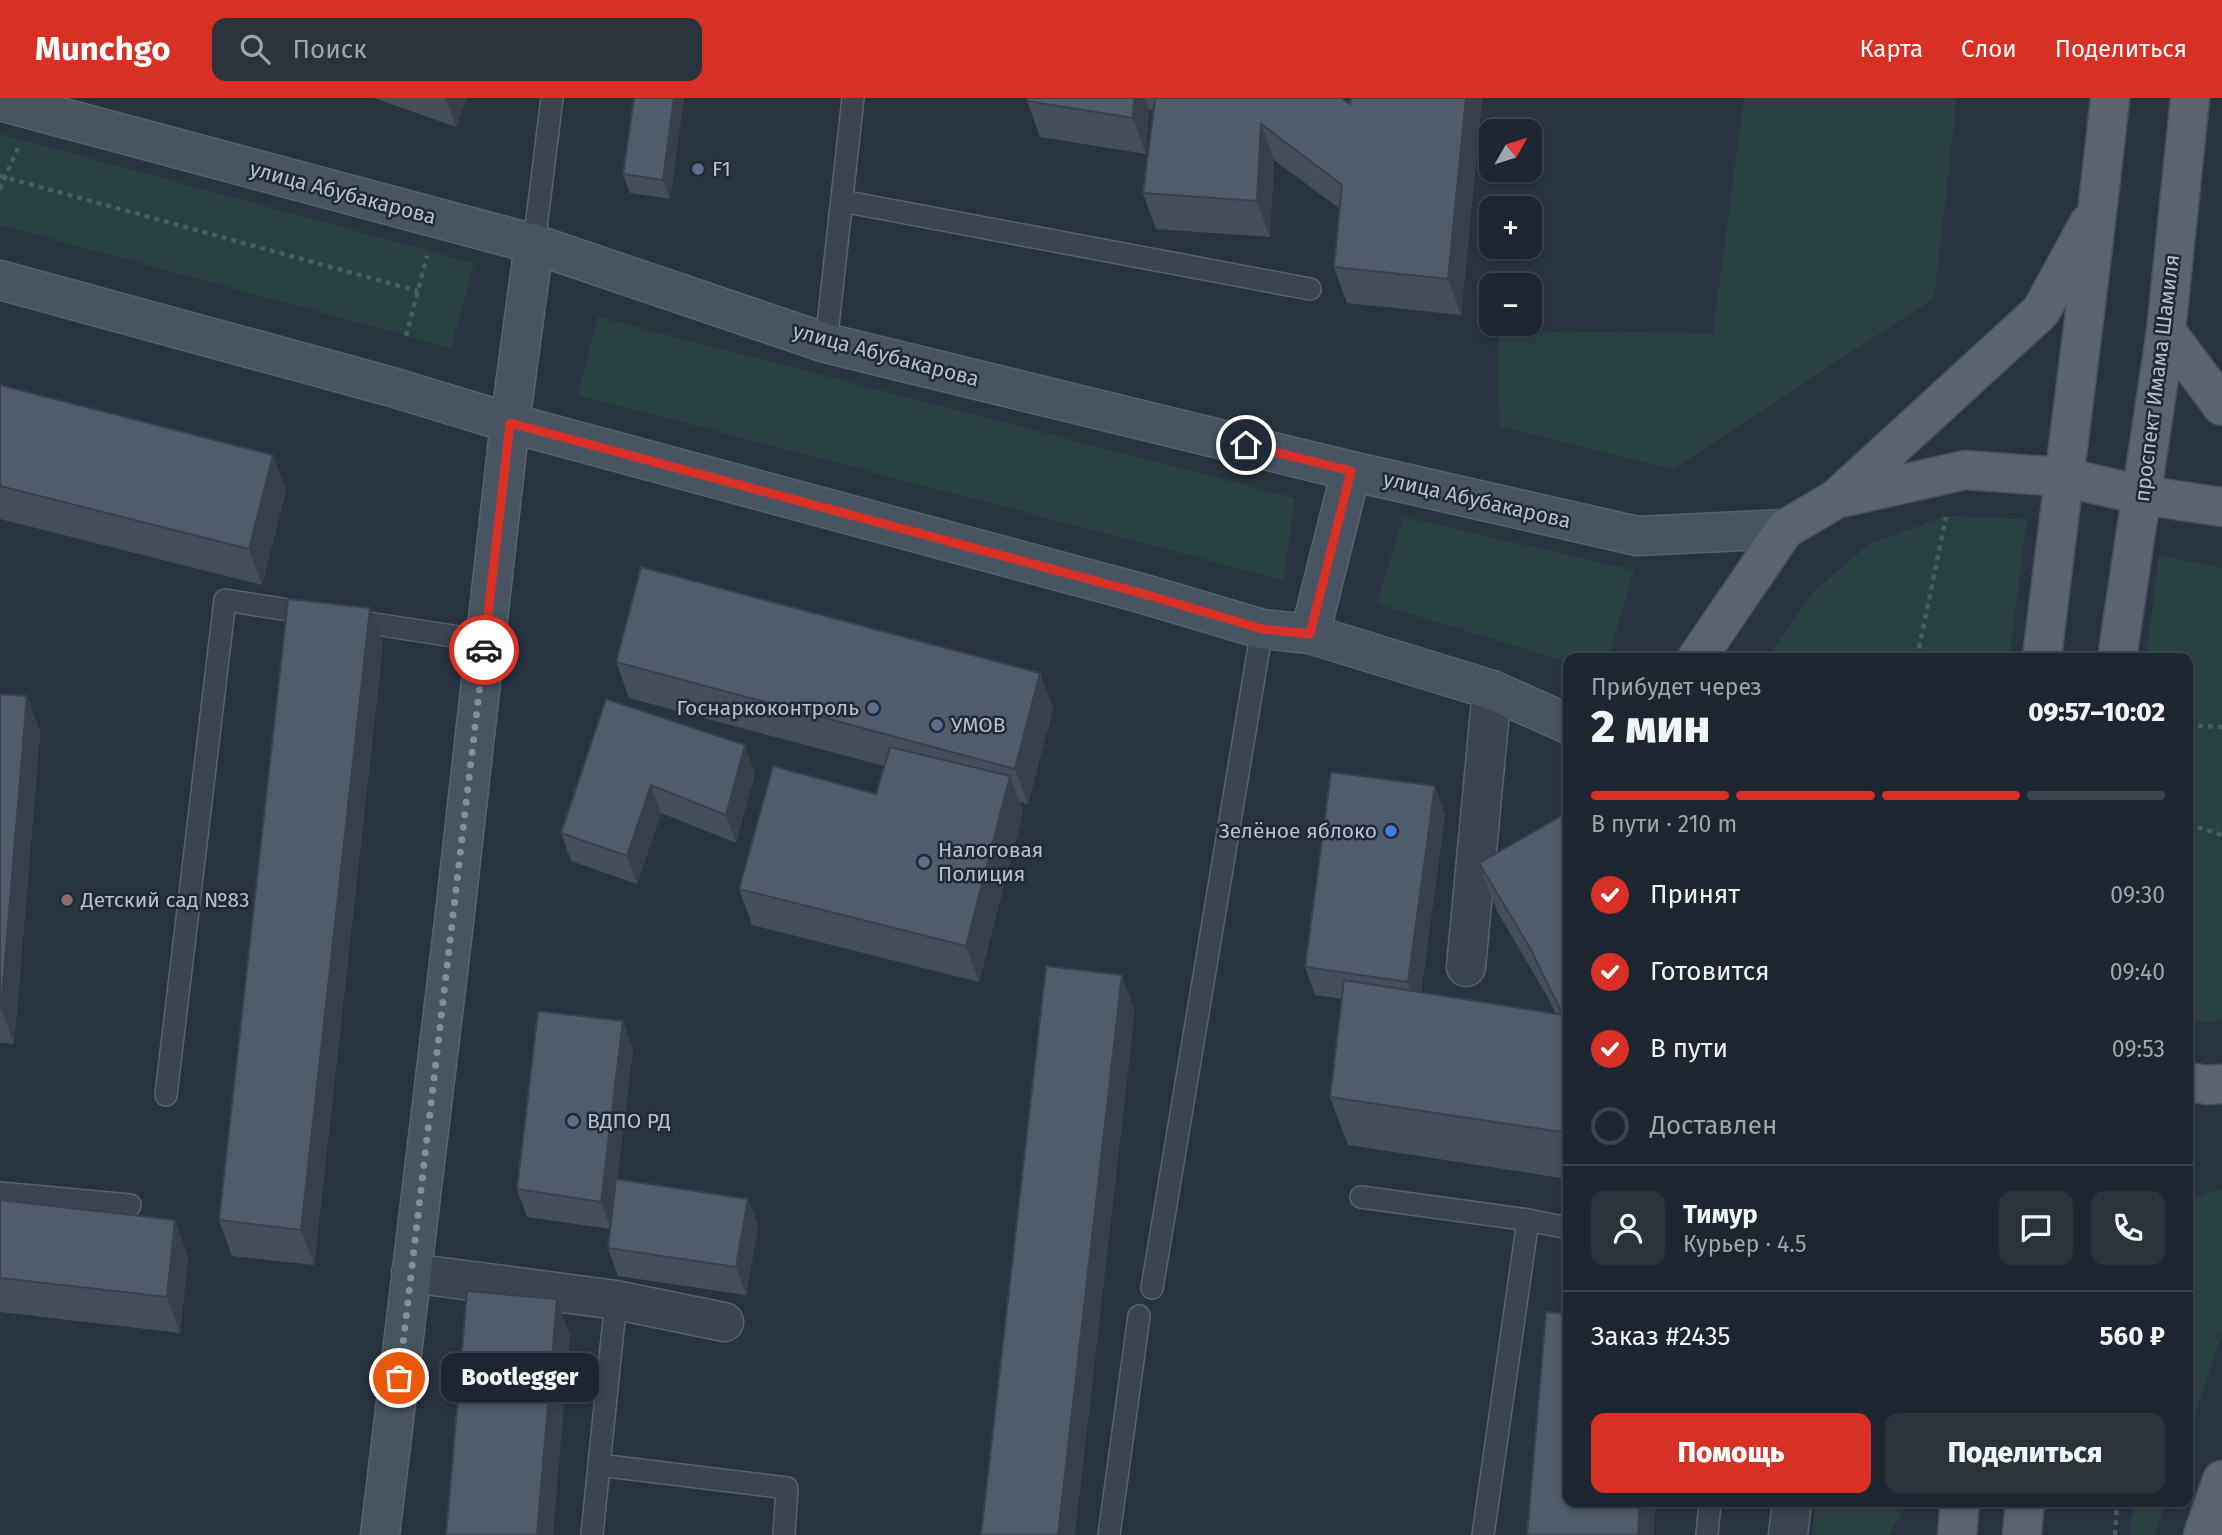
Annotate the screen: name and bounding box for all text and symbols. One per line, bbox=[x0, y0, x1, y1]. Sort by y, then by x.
search box bbox=[212, 18, 702, 81]
text: Munchgo bbox=[35, 29, 170, 69]
icon: search bbox=[236, 30, 274, 68]
text: Поиск bbox=[292, 34, 367, 65]
text: Карта bbox=[1859, 35, 1923, 63]
text: Слои bbox=[1961, 35, 2017, 63]
text: Поделиться bbox=[2055, 35, 2187, 63]
north arrow bbox=[1479, 119, 1542, 182]
map controls bbox=[1479, 119, 1542, 336]
street label: улица Абубакарова bbox=[247, 156, 439, 230]
place label: F1 bbox=[712, 156, 731, 182]
marker: F1 bbox=[690, 161, 706, 177]
button: + bbox=[1479, 196, 1542, 259]
street label: проспект Имама Шамиля bbox=[2129, 253, 2185, 503]
button: − bbox=[1479, 273, 1542, 336]
street label: улица Абубакарова bbox=[790, 318, 982, 392]
pin bbox=[1216, 415, 1276, 475]
icon: home bbox=[1227, 426, 1265, 464]
street label: улица Абубакарова bbox=[1381, 466, 1573, 534]
courier bbox=[449, 615, 519, 685]
icon: car bbox=[465, 631, 503, 669]
text: Прибудет через bbox=[1591, 673, 1762, 701]
place label: Госнаркоконтроль bbox=[676, 695, 859, 721]
text: 09:57–10:02 bbox=[2028, 697, 2165, 728]
text: 2 мин bbox=[1591, 699, 1710, 754]
marker: Госнаркоконтроль bbox=[865, 700, 881, 716]
place label: УМОВ bbox=[951, 712, 1006, 738]
marker: УМОВ bbox=[929, 717, 945, 733]
text: В пути · 210 m bbox=[1591, 810, 1737, 838]
place label: Зелёное яблоко bbox=[1219, 818, 1377, 844]
marker: Зелёное яблоко bbox=[1383, 823, 1399, 839]
place label: Налоговая Полиция bbox=[938, 837, 1043, 887]
marker: Налоговая Полиция bbox=[916, 854, 932, 870]
icon: check bbox=[1591, 876, 1629, 914]
text: Принят bbox=[1650, 879, 1740, 910]
text: 09:30 bbox=[2110, 881, 2165, 909]
place label: Детский сад №83 bbox=[80, 887, 250, 913]
marker: Детский сад №83 bbox=[59, 892, 75, 908]
icon: check bbox=[1591, 953, 1629, 991]
text: Готовится bbox=[1650, 956, 1770, 987]
text: 09:40 bbox=[2110, 958, 2165, 986]
icon: check bbox=[1591, 1030, 1629, 1068]
text: В пути bbox=[1650, 1033, 1728, 1064]
text: 09:53 bbox=[2112, 1035, 2165, 1063]
place label: ВДПО РД bbox=[587, 1108, 671, 1134]
text: Доставлен bbox=[1650, 1110, 1777, 1141]
marker: ВДПО РД bbox=[565, 1113, 581, 1129]
button: person bbox=[1591, 1191, 1665, 1265]
button: chat bbox=[1999, 1191, 2073, 1265]
button: phone bbox=[2091, 1191, 2165, 1265]
text: Тимур bbox=[1683, 1199, 1758, 1230]
text: Курьер · 4.5 bbox=[1683, 1230, 1807, 1258]
text: Заказ #2435 bbox=[1591, 1321, 1731, 1352]
text: 560 ₽ bbox=[2100, 1321, 2165, 1352]
pin bbox=[369, 1348, 429, 1408]
callout: Bootlegger bbox=[441, 1354, 598, 1402]
icon: bag bbox=[380, 1359, 418, 1397]
text: Bootlegger bbox=[462, 1363, 578, 1391]
button: Помощь bbox=[1591, 1413, 1871, 1493]
button: Поделиться bbox=[1885, 1413, 2165, 1493]

